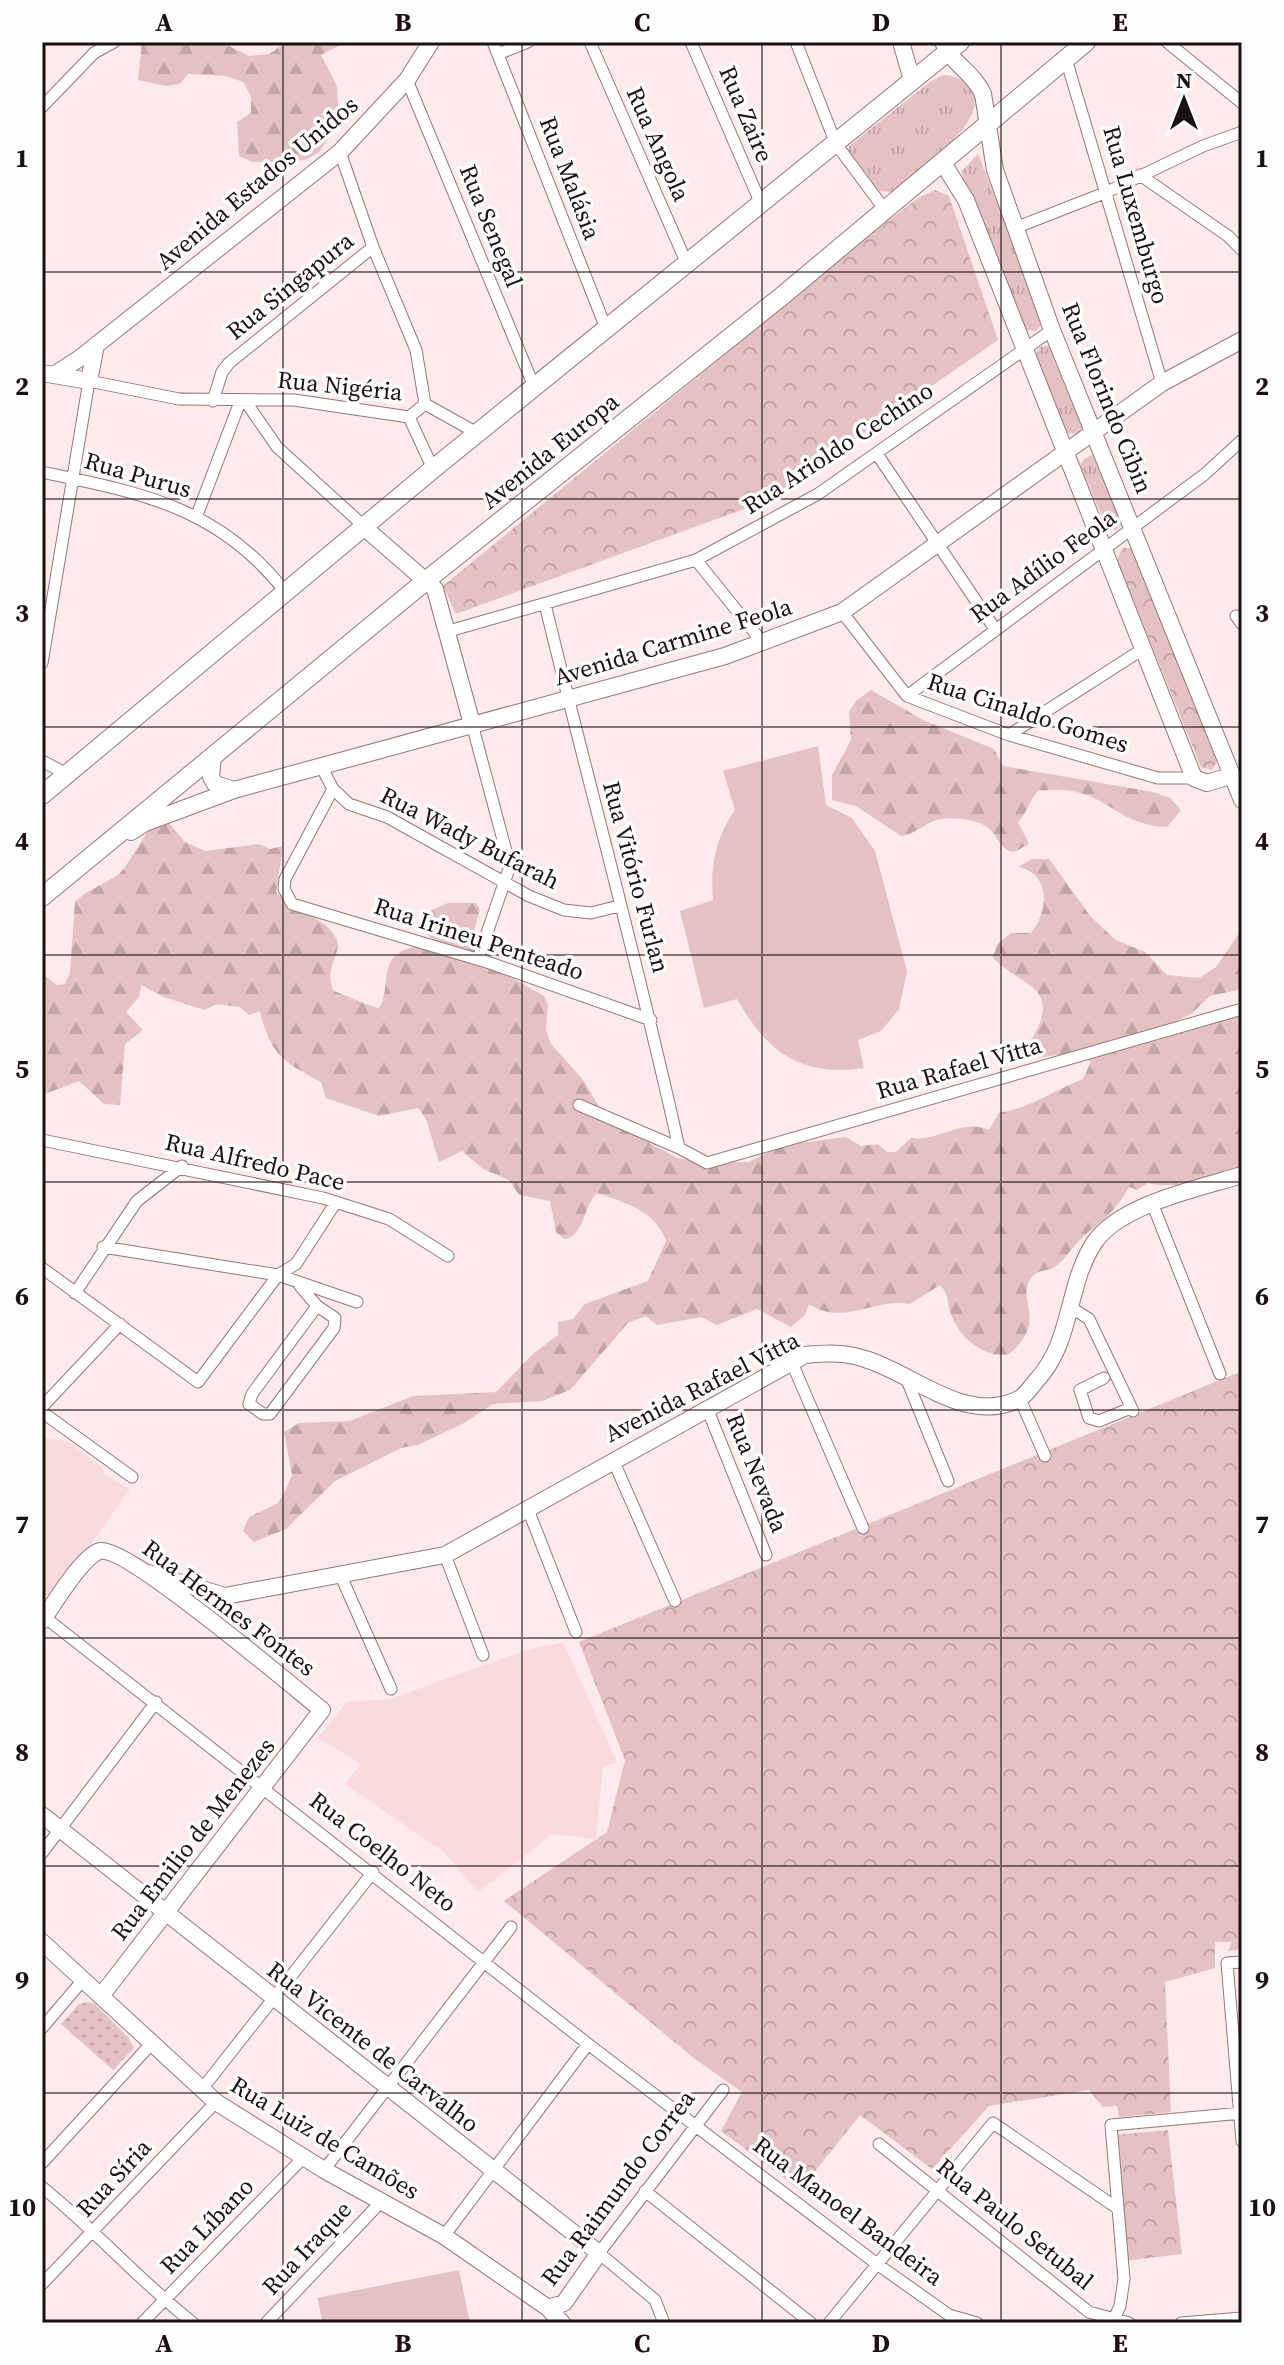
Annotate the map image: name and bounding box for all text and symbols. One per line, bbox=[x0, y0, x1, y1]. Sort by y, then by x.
text: A bbox=[155, 4, 173, 40]
text: B bbox=[395, 4, 412, 40]
text: C bbox=[634, 4, 650, 40]
text: D bbox=[872, 4, 890, 40]
text: E bbox=[1112, 4, 1128, 40]
street label: Rua Zaire bbox=[711, 60, 782, 167]
north arrow bbox=[1144, 60, 1224, 140]
text: N bbox=[1176, 65, 1192, 95]
street label: Rua Angola bbox=[619, 81, 699, 207]
street label: Avenida Estados Unidos bbox=[149, 88, 365, 277]
street label: Rua Malásia bbox=[532, 111, 609, 245]
street label: Rua Luxemburgo bbox=[1095, 122, 1178, 308]
text: 1 bbox=[15, 140, 29, 176]
text: 1 bbox=[1255, 140, 1269, 176]
street label: Rua Senegal bbox=[452, 159, 531, 292]
street label: Rua Singapura bbox=[219, 224, 361, 347]
street label: Rua Florindo Cibin bbox=[1054, 297, 1161, 498]
street label: Rua Nigéria bbox=[276, 363, 405, 409]
text: 2 bbox=[15, 368, 29, 404]
text: 2 bbox=[1255, 368, 1269, 404]
street label: Rua Arioldo Cechino bbox=[736, 374, 939, 522]
street label: Avenida Europa bbox=[474, 384, 626, 516]
street label: Rua Purus bbox=[81, 444, 195, 506]
street label: Rua Adílio Feola bbox=[963, 501, 1123, 630]
street label: Avenida Carmine Feola bbox=[550, 589, 797, 693]
text: 3 bbox=[15, 595, 29, 631]
text: 3 bbox=[1255, 595, 1269, 631]
street label: Rua Cinaldo Gomes bbox=[923, 664, 1133, 761]
street label: Rua Vitório Furlan bbox=[595, 777, 678, 976]
street label: Rua Wady Bufarah bbox=[375, 778, 566, 897]
text: 4 bbox=[15, 823, 29, 859]
text: 4 bbox=[1255, 823, 1269, 859]
street label: Rua Irineu Penteado bbox=[370, 889, 588, 988]
street label: Rua Rafael Vitta bbox=[872, 1028, 1046, 1107]
text: 5 bbox=[15, 1051, 29, 1087]
text: 5 bbox=[1255, 1051, 1269, 1087]
street label: Rua Alfredo Pace bbox=[162, 1125, 348, 1198]
text: 6 bbox=[15, 1278, 29, 1314]
text: 6 bbox=[1255, 1278, 1269, 1314]
street label: Avenida Rafael Vitta bbox=[599, 1323, 806, 1450]
street label: Rua Nevada bbox=[719, 1408, 797, 1538]
text: 7 bbox=[15, 1506, 29, 1542]
text: 7 bbox=[1255, 1506, 1269, 1542]
street label: Rua Hermes Fontes bbox=[136, 1532, 323, 1684]
street label: Rua Emilio de Menezes bbox=[103, 1731, 282, 1947]
text: 8 bbox=[15, 1734, 29, 1770]
text: 8 bbox=[1255, 1734, 1269, 1770]
street label: Rua Coelho Neto bbox=[303, 1784, 464, 1920]
street label: Rua Vicente de Carvalho bbox=[260, 1953, 486, 2140]
text: 9 bbox=[15, 1962, 29, 1998]
text: 9 bbox=[1255, 1962, 1269, 1998]
street label: Rua Luiz de Camões bbox=[225, 2068, 426, 2207]
street label: Rua Raimundo Correa bbox=[533, 2082, 703, 2292]
street label: Rua Manoel Bandeira bbox=[747, 2128, 951, 2293]
street label: Rua Síria bbox=[69, 2131, 159, 2224]
street label: Rua Paulo Setubal bbox=[930, 2150, 1101, 2297]
street label: Rua Líbano bbox=[152, 2170, 261, 2281]
text: 10 bbox=[8, 2189, 36, 2225]
text: 10 bbox=[1248, 2189, 1276, 2225]
street label: Rua Iraque bbox=[254, 2193, 359, 2302]
text: A bbox=[155, 2325, 173, 2361]
text: B bbox=[395, 2325, 412, 2361]
text: C bbox=[634, 2325, 650, 2361]
text: D bbox=[872, 2325, 890, 2361]
text: E bbox=[1112, 2325, 1128, 2361]

